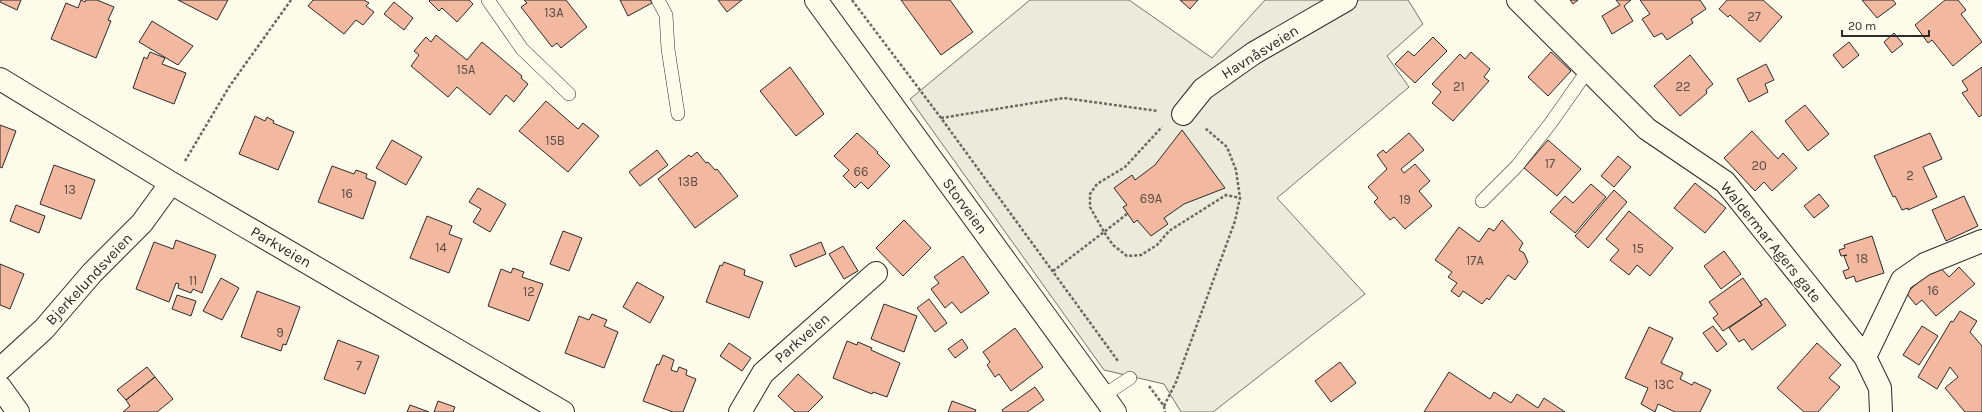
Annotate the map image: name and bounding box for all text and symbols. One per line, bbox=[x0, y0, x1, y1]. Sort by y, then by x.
house number: 13A bbox=[544, 5, 564, 20]
house number: 27 bbox=[1747, 9, 1761, 24]
scale bar bbox=[1842, 12, 1929, 38]
text: 20 m bbox=[1848, 19, 1876, 33]
street label: Havnåsveien bbox=[1218, 21, 1302, 83]
house number: 15A bbox=[456, 62, 476, 77]
house number: 21 bbox=[1453, 79, 1465, 94]
house number: 22 bbox=[1675, 79, 1691, 94]
house number: 15B bbox=[545, 133, 565, 148]
house number: 17 bbox=[1545, 156, 1555, 171]
house number: 20 bbox=[1751, 158, 1767, 173]
house number: 66 bbox=[854, 164, 868, 179]
house number: 2 bbox=[1906, 168, 1914, 183]
house number: 13B bbox=[678, 174, 698, 189]
street label: Storveien bbox=[939, 174, 991, 238]
street label: Waldermar Agers gate bbox=[1717, 178, 1825, 306]
house number: 13 bbox=[64, 182, 76, 197]
house number: 16 bbox=[341, 186, 353, 201]
house number: 69A bbox=[1140, 191, 1163, 206]
house number: 19 bbox=[1399, 192, 1411, 207]
street label: Parkveien bbox=[248, 222, 314, 272]
street label: Bjerkelundsveien bbox=[42, 229, 136, 329]
house number: 14 bbox=[435, 240, 447, 255]
house number: 15 bbox=[1632, 241, 1644, 256]
house number: 18 bbox=[1856, 251, 1868, 266]
house number: 17A bbox=[1466, 253, 1484, 268]
house number: 11 bbox=[189, 273, 197, 288]
house number: 16 bbox=[1927, 283, 1939, 298]
house number: 12 bbox=[523, 284, 535, 299]
street label: Parkveien bbox=[771, 309, 833, 367]
house number: 9 bbox=[276, 325, 284, 340]
house number: 7 bbox=[356, 358, 362, 373]
house number: 13C bbox=[1654, 377, 1674, 392]

